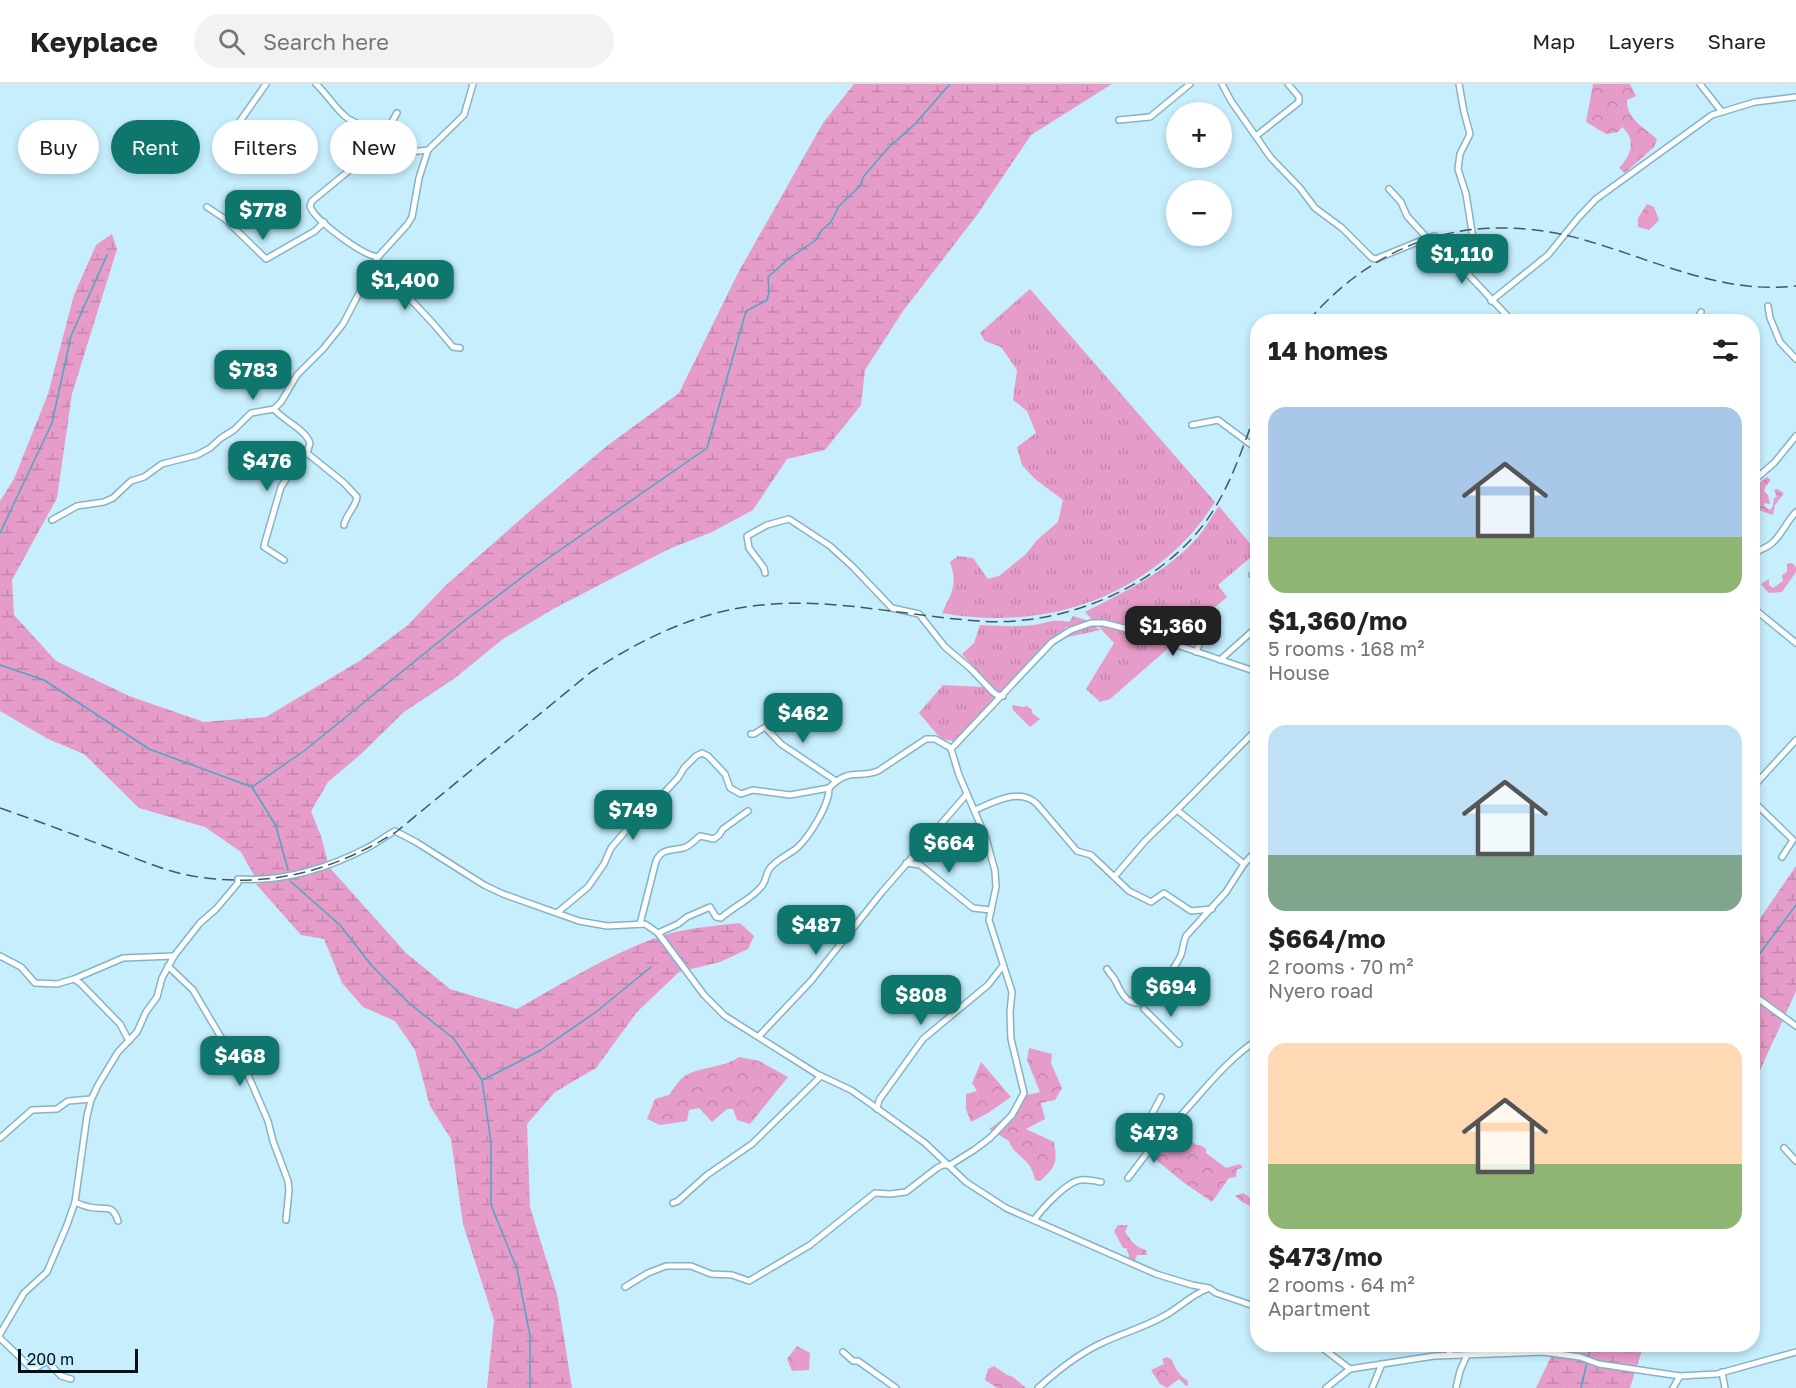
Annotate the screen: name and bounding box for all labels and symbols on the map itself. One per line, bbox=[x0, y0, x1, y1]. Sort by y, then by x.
pin: $778 bbox=[227, 190, 299, 241]
pin: $1,110 bbox=[1413, 234, 1511, 285]
pin: $1,400 bbox=[356, 260, 454, 311]
pin: $783 bbox=[217, 350, 289, 401]
pin: $476 bbox=[231, 441, 303, 492]
pin: $1,360 bbox=[1124, 606, 1222, 657]
pin: $462 bbox=[767, 693, 839, 744]
pin: $749 bbox=[597, 790, 669, 841]
pin: $664 bbox=[913, 823, 985, 874]
pin: $487 bbox=[780, 905, 852, 956]
pin: $694 bbox=[1135, 967, 1207, 1018]
pin: $808 bbox=[885, 975, 957, 1026]
pin: $468 bbox=[204, 1036, 276, 1087]
pin: $473 bbox=[1118, 1113, 1190, 1164]
scale bar bbox=[18, 1346, 138, 1374]

